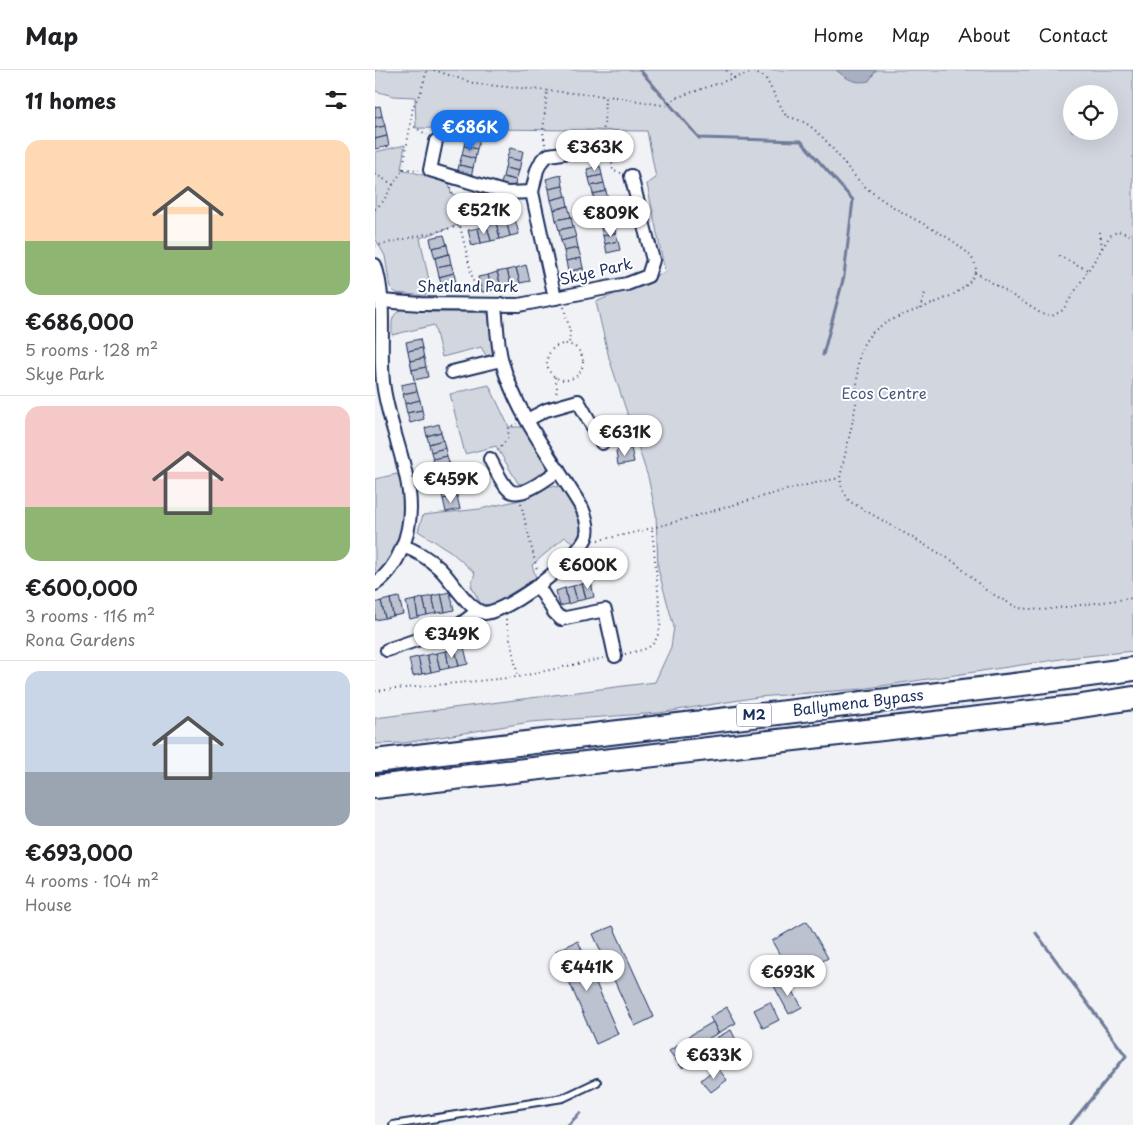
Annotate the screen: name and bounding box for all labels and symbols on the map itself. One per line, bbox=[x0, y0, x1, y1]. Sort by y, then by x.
pin: €686K bbox=[435, 109, 505, 152]
pin: €363K bbox=[560, 129, 630, 172]
pin: €521K bbox=[449, 192, 519, 235]
pin: €809K bbox=[576, 196, 646, 238]
street label: Skye Park bbox=[557, 251, 635, 290]
street label: Shetland Park bbox=[418, 274, 518, 297]
park label: Ecos Centre bbox=[841, 381, 927, 404]
pin: €631K bbox=[590, 414, 660, 457]
pin: €459K bbox=[416, 462, 486, 504]
pin: €600K bbox=[553, 548, 623, 590]
pin: €349K bbox=[417, 616, 487, 659]
street label: Ballymena Bypass bbox=[791, 682, 925, 721]
road number: M2 bbox=[737, 704, 771, 726]
pin: €441K bbox=[552, 950, 622, 992]
pin: €693K bbox=[753, 954, 823, 997]
pin: €633K bbox=[679, 1038, 749, 1080]

